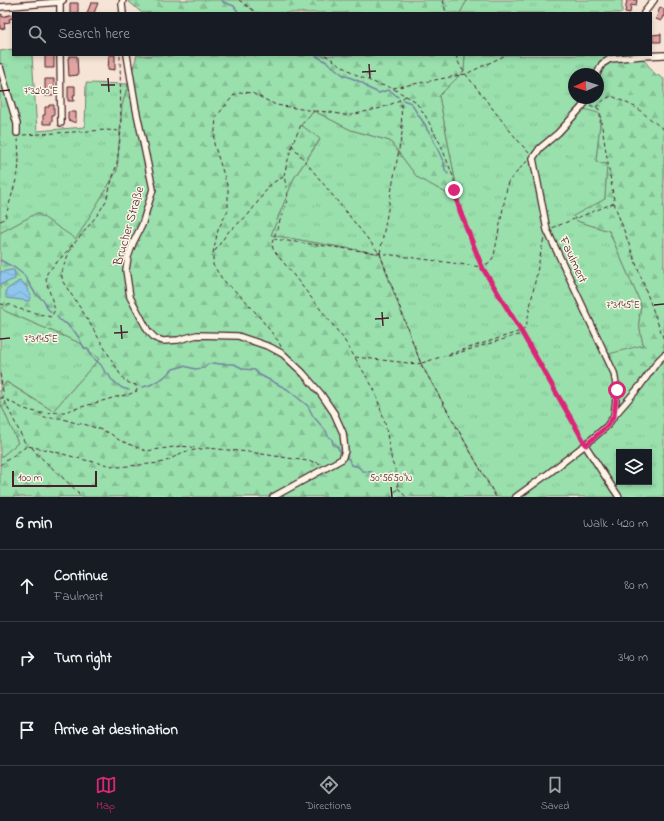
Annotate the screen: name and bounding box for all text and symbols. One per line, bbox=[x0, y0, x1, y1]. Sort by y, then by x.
search box bbox=[12, 12, 652, 56]
icon: search bbox=[26, 23, 48, 45]
text: Search here bbox=[58, 23, 130, 45]
north arrow bbox=[568, 68, 604, 104]
text: 7°32'00"E bbox=[24, 84, 58, 99]
route end bbox=[445, 181, 463, 199]
street label: Brucher Straße bbox=[108, 184, 149, 269]
street label: Faulmert bbox=[554, 233, 592, 287]
text: 7°31'45"E bbox=[606, 298, 640, 313]
text: 7°31'45"E bbox=[24, 332, 58, 347]
route start bbox=[608, 381, 626, 399]
map controls bbox=[616, 449, 652, 485]
button: layers bbox=[616, 449, 652, 485]
scale bar bbox=[12, 469, 97, 488]
text: 100 m bbox=[18, 470, 42, 486]
text: 50°56'50"N bbox=[369, 471, 413, 486]
text: 6 min bbox=[16, 511, 52, 536]
text: Walk · 420 m bbox=[583, 514, 648, 533]
text: Continue bbox=[54, 565, 108, 587]
icon: ahead bbox=[16, 575, 38, 597]
text: 80 m bbox=[624, 576, 648, 595]
text: Faulmert bbox=[54, 587, 103, 606]
icon: right bbox=[16, 647, 38, 669]
text: Turn right bbox=[54, 647, 112, 669]
text: 340 m bbox=[618, 648, 648, 667]
icon: arrive bbox=[16, 719, 38, 741]
text: Arrive at destination bbox=[54, 719, 178, 741]
tab: Map bbox=[95, 774, 117, 814]
tab: Directions bbox=[306, 774, 351, 814]
tab: Saved bbox=[541, 774, 569, 814]

